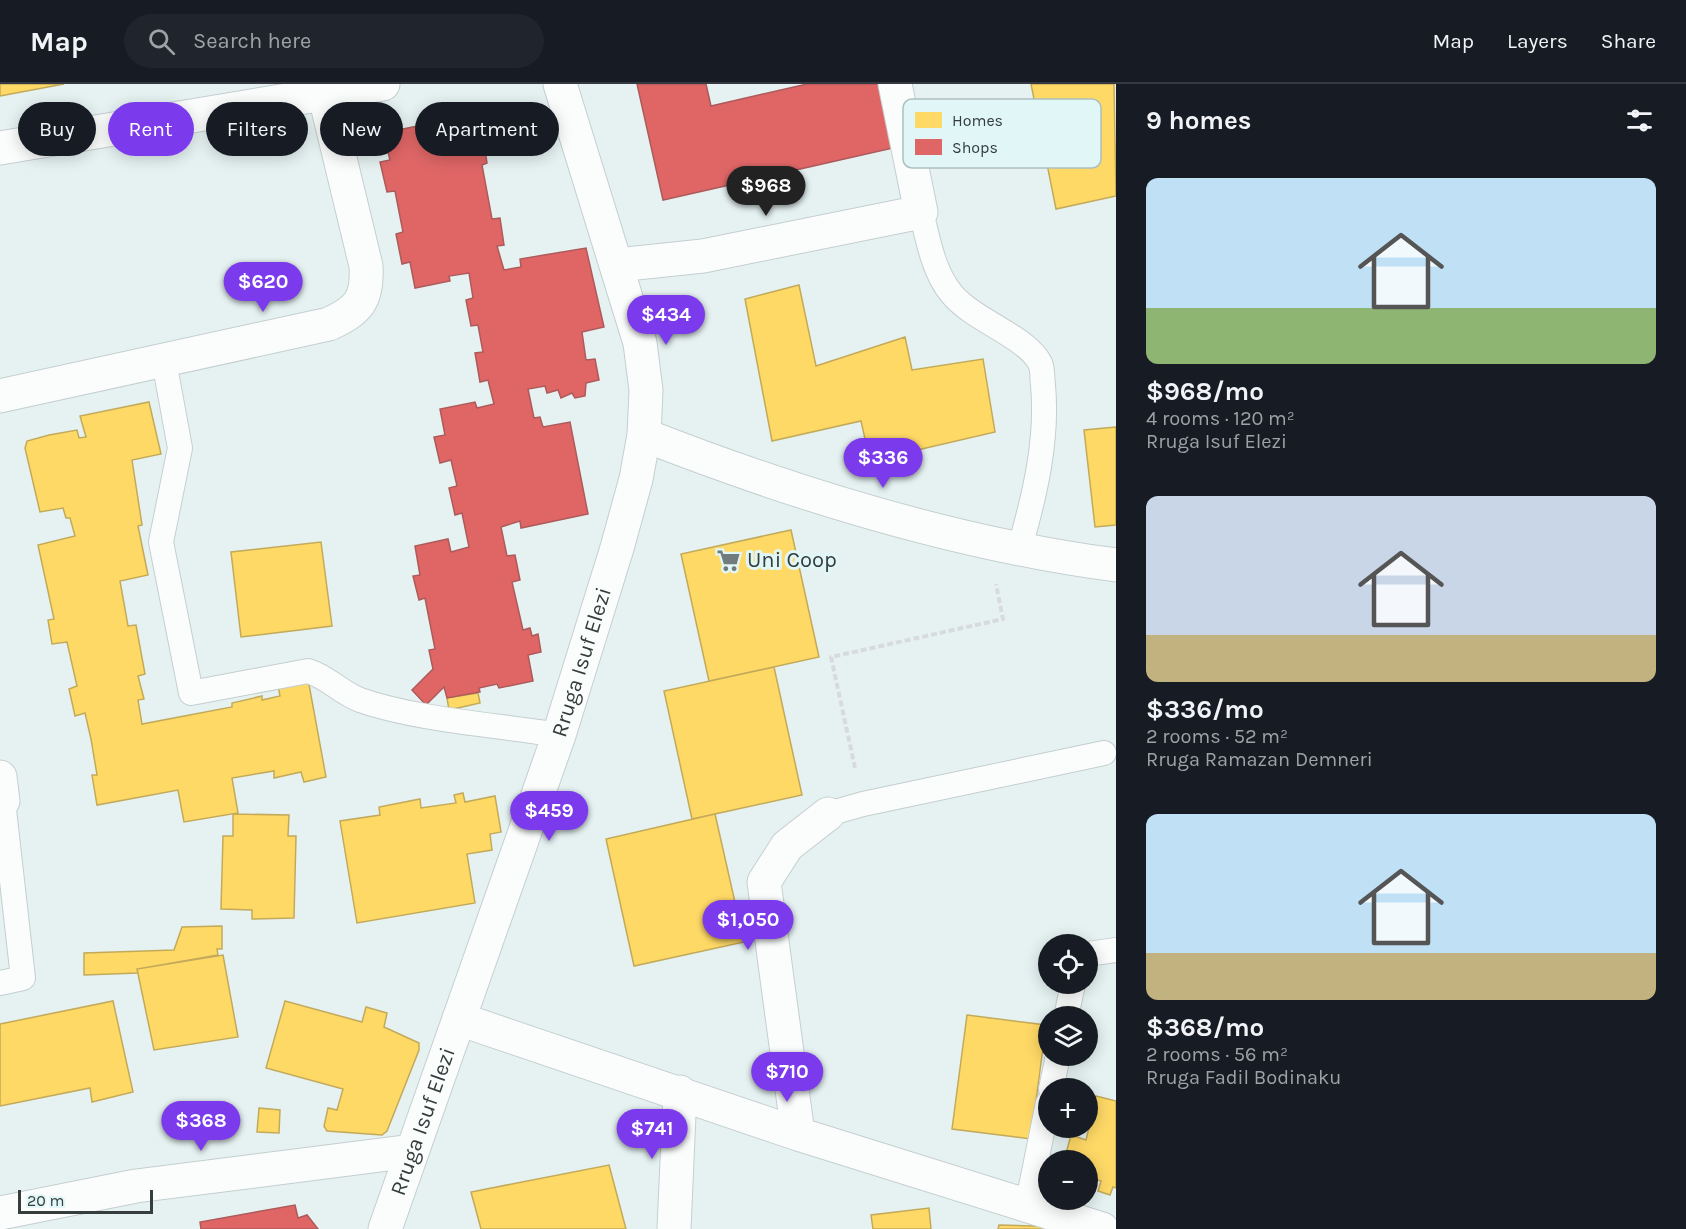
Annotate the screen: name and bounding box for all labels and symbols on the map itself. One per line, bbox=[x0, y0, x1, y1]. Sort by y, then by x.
legend bbox=[903, 99, 1101, 168]
text: Homes bbox=[952, 111, 1003, 130]
text: Shops bbox=[952, 138, 998, 157]
pin: $968 bbox=[730, 166, 802, 217]
pin: $620 bbox=[227, 262, 299, 313]
pin: $434 bbox=[630, 295, 702, 346]
pin: $336 bbox=[847, 438, 919, 489]
supermarket icon: Uni Coop bbox=[716, 547, 742, 573]
place label: Uni Coop bbox=[747, 547, 837, 573]
street label: Rruga Isuf Elezi bbox=[546, 584, 617, 740]
pin: $459 bbox=[513, 791, 585, 842]
pin: $1,050 bbox=[699, 900, 797, 951]
street label: Rruga Isuf Elezi bbox=[385, 1044, 461, 1199]
pin: $710 bbox=[751, 1052, 823, 1103]
pin: $368 bbox=[165, 1101, 237, 1152]
pin: $741 bbox=[616, 1109, 688, 1160]
scale bar bbox=[18, 1187, 153, 1214]

